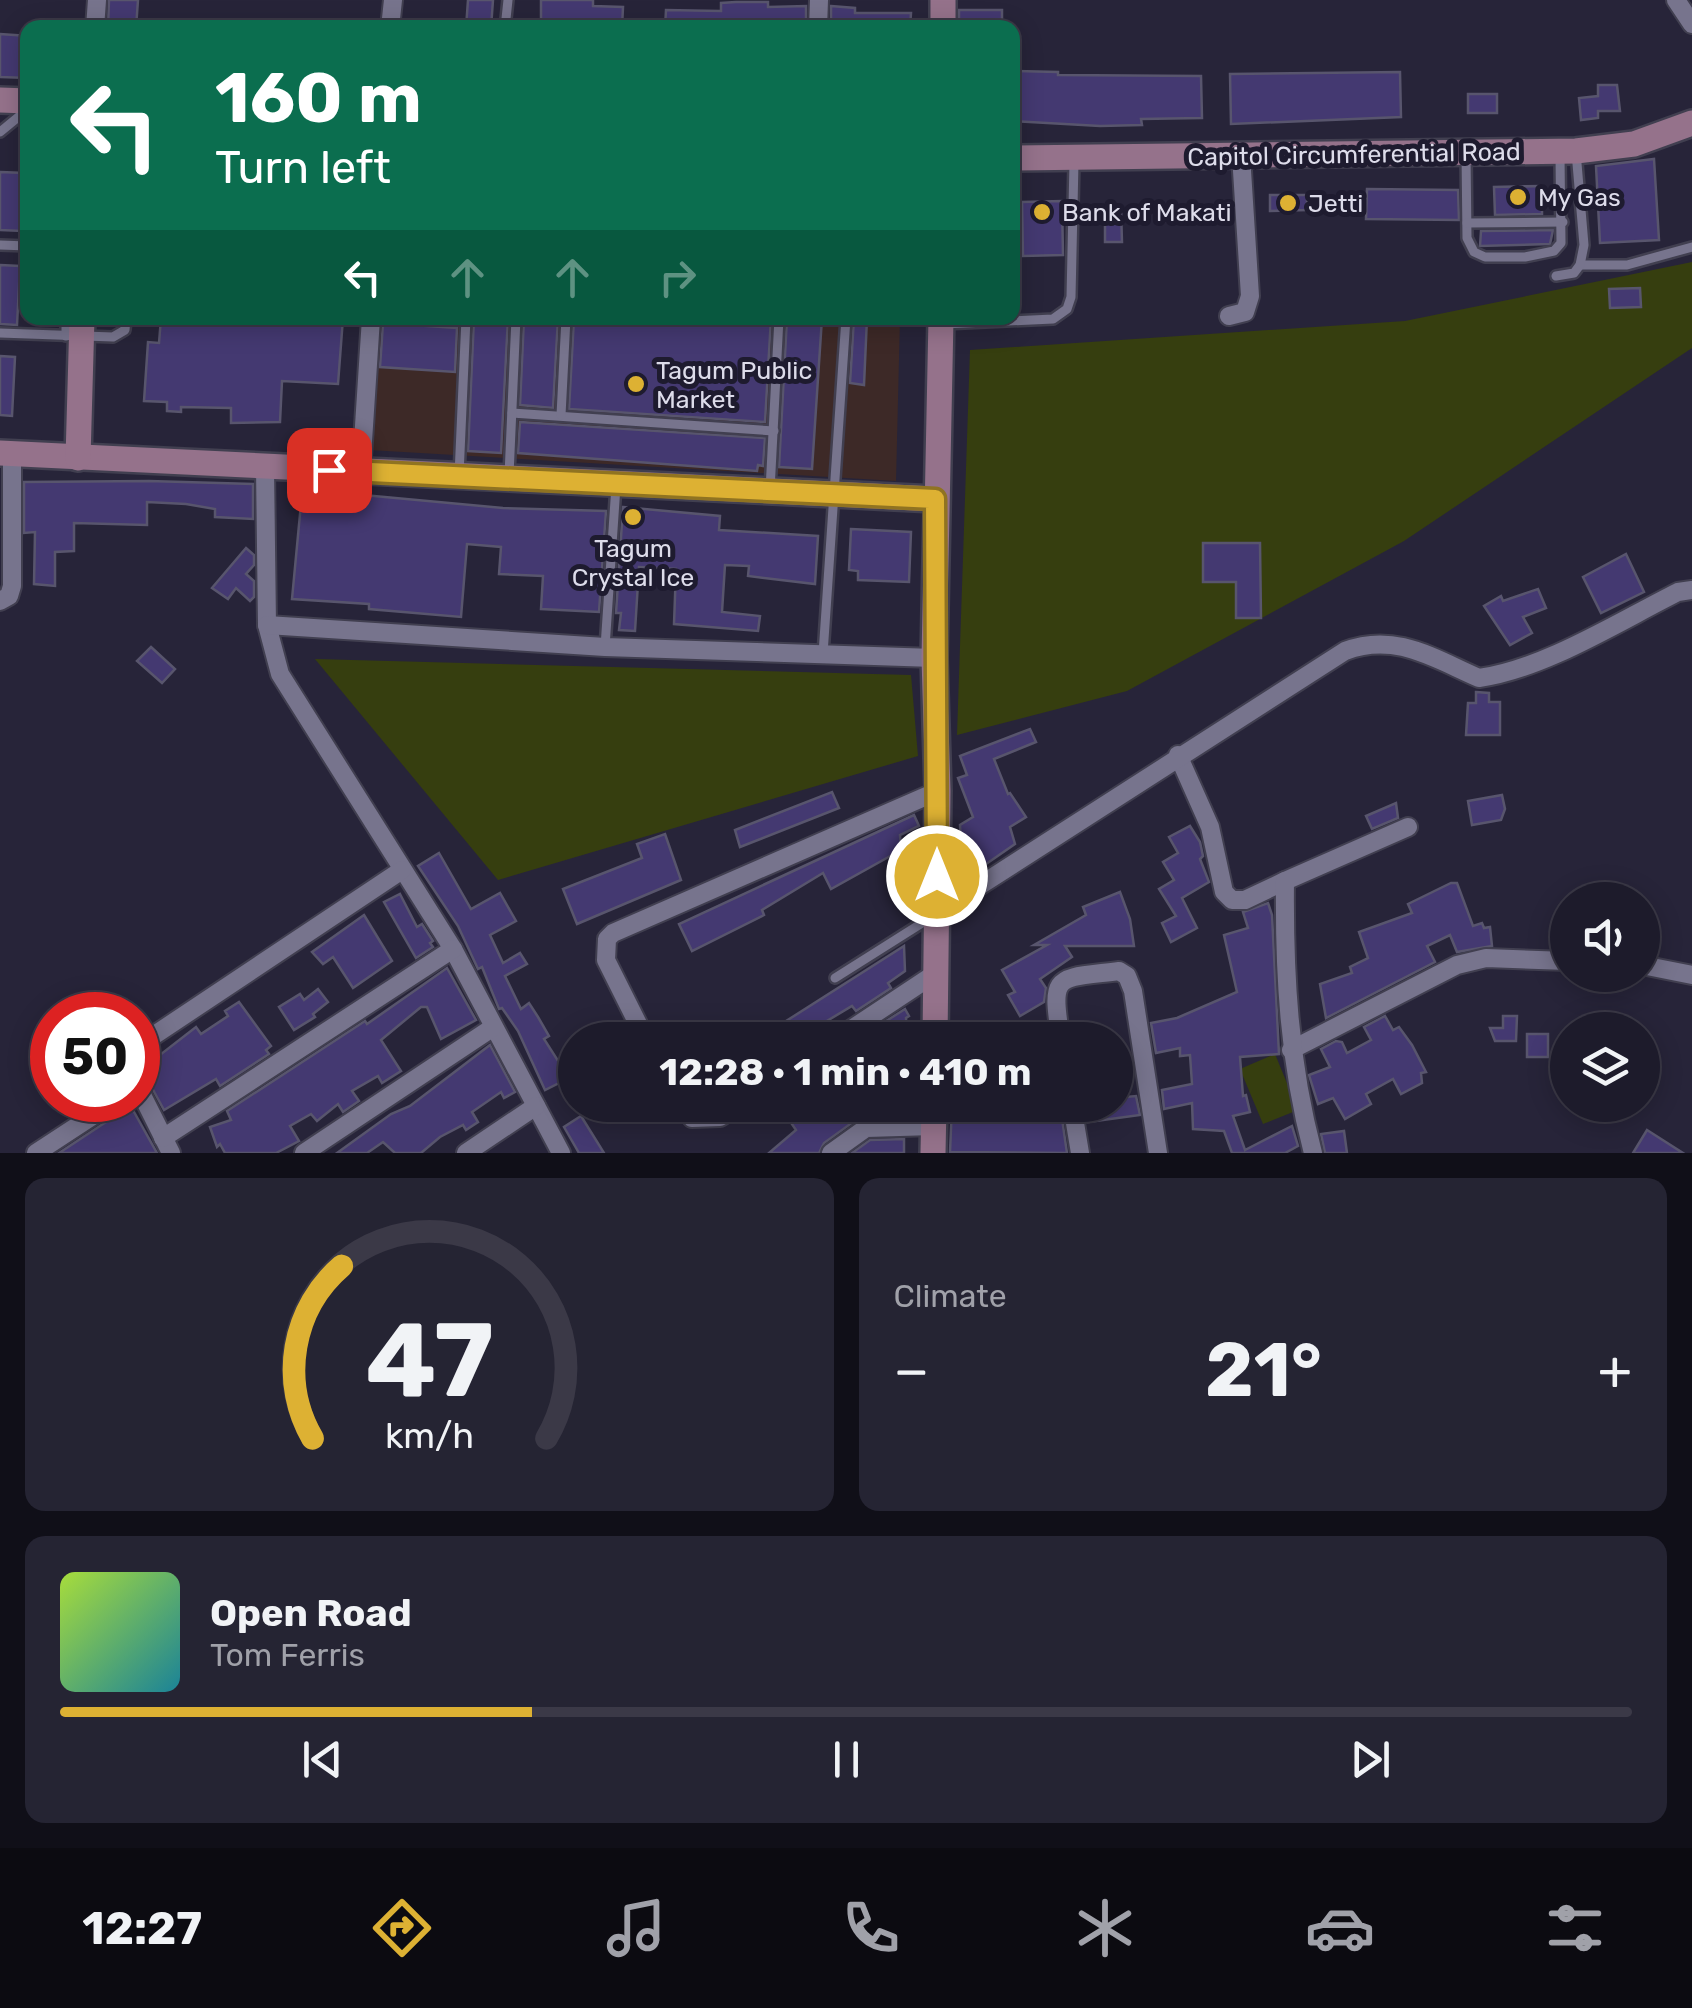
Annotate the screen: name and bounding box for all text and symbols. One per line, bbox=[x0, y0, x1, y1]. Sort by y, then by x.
text: 160 m bbox=[215, 57, 422, 140]
icon: left bbox=[50, 60, 180, 190]
street label: Capitol Circumferential Road bbox=[1187, 137, 1521, 172]
text: Turn left bbox=[215, 141, 391, 194]
place label: My Gas bbox=[1538, 183, 1621, 212]
marker: My Gas bbox=[1507, 186, 1529, 208]
place label: Jetti bbox=[1308, 189, 1363, 218]
marker: Jetti bbox=[1277, 192, 1299, 214]
place label: Bank of Makati bbox=[1062, 198, 1232, 227]
marker: Bank of Makati bbox=[1031, 201, 1053, 223]
icon: left bbox=[335, 250, 390, 305]
icon: ahead bbox=[440, 250, 495, 305]
icon: ahead bbox=[545, 250, 600, 305]
icon: right bbox=[650, 250, 705, 305]
place label: Tagum Public Market bbox=[656, 356, 812, 414]
marker: Tagum Public Market bbox=[625, 373, 647, 395]
pin bbox=[287, 428, 372, 513]
icon: arrive bbox=[302, 443, 357, 498]
marker: Tagum Crystal Ice bbox=[622, 506, 644, 528]
place label: Tagum Crystal Ice bbox=[572, 534, 694, 592]
position arrow bbox=[885, 824, 989, 928]
map controls bbox=[1550, 882, 1660, 1122]
button: sound bbox=[1550, 882, 1660, 992]
speed limit sign: 50 bbox=[30, 992, 160, 1122]
button: layers bbox=[1550, 1012, 1660, 1122]
text: 12:28 · 1 min · 410 m bbox=[659, 1049, 1032, 1095]
text: Climate bbox=[894, 1277, 1007, 1315]
text: 47 bbox=[365, 1299, 493, 1422]
text: 21° bbox=[1205, 1326, 1322, 1415]
text: − bbox=[894, 1338, 929, 1403]
text: + bbox=[1598, 1338, 1632, 1403]
text: km/h bbox=[385, 1415, 474, 1457]
text: Open Road bbox=[210, 1590, 412, 1636]
text: Tom Ferris bbox=[210, 1636, 365, 1674]
icon: previous bbox=[295, 1732, 350, 1787]
icon: pause bbox=[819, 1732, 874, 1787]
icon: next bbox=[1343, 1732, 1398, 1787]
icon: directions bbox=[367, 1893, 437, 1963]
icon: music bbox=[601, 1893, 671, 1963]
icon: phone bbox=[836, 1893, 906, 1963]
icon: climate bbox=[1070, 1893, 1140, 1963]
icon: car bbox=[1305, 1893, 1375, 1963]
icon: filters bbox=[1540, 1893, 1610, 1963]
text: 12:27 bbox=[82, 1902, 202, 1955]

